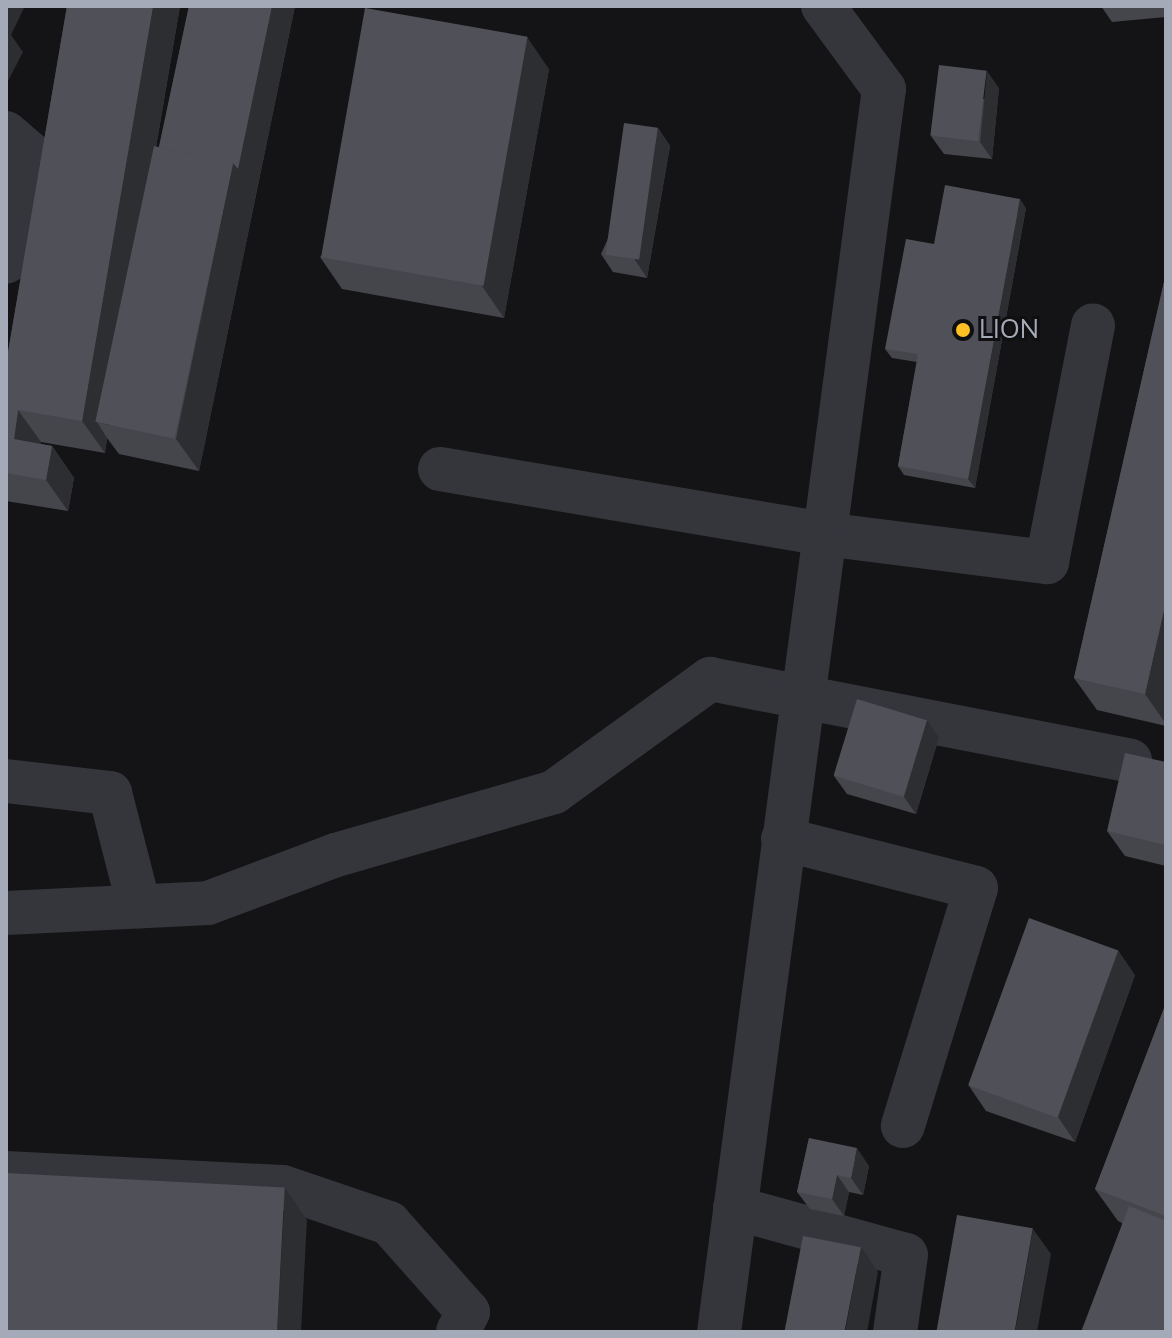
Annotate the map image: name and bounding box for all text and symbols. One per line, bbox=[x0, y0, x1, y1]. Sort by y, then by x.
place label: LION bbox=[979, 314, 1039, 346]
marker: LION bbox=[954, 321, 972, 339]

